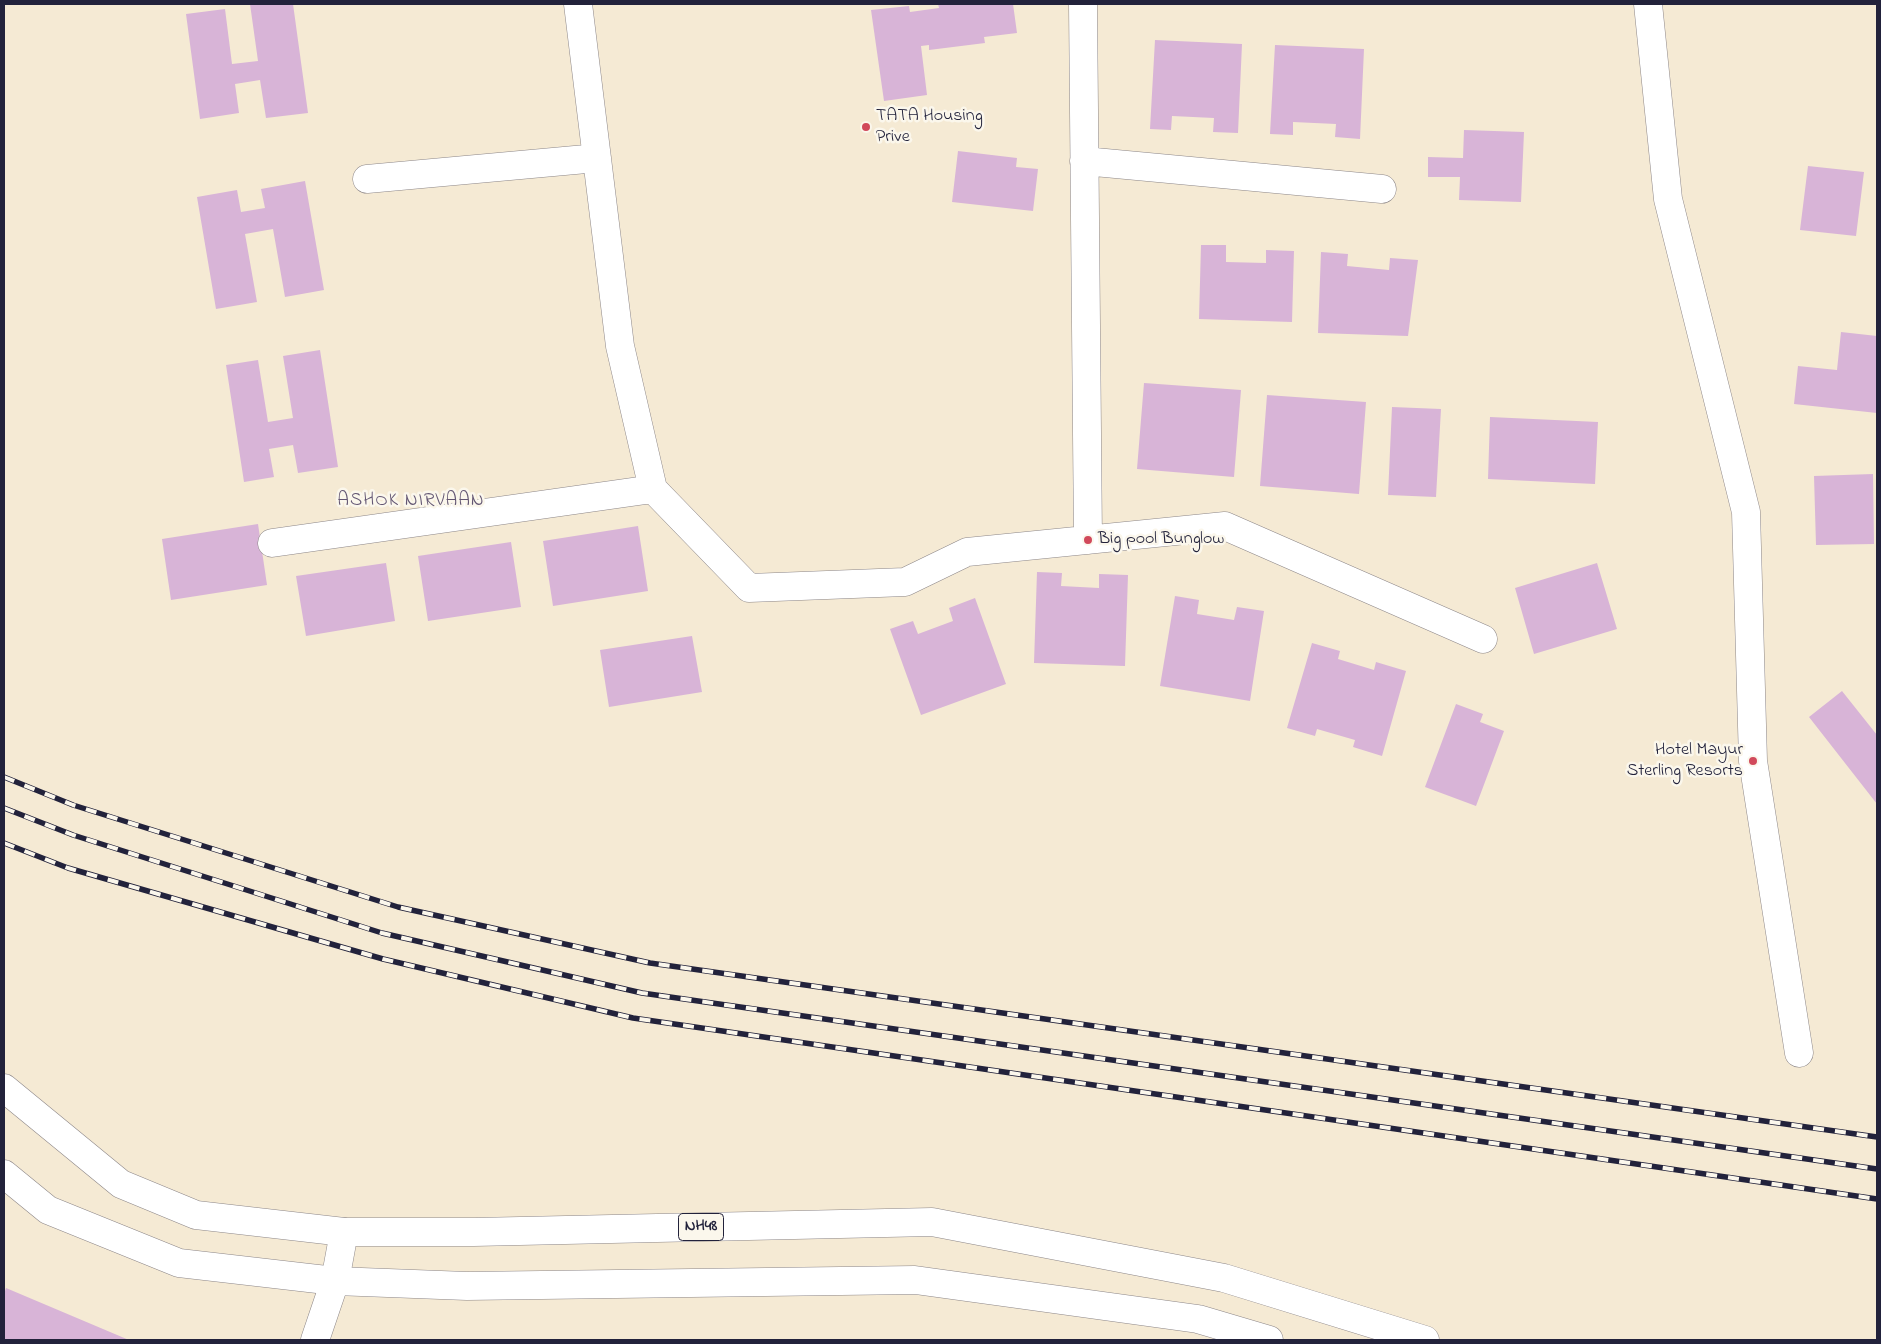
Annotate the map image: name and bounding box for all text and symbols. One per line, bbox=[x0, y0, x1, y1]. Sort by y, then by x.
place label: TATA Housing Prive bbox=[876, 106, 983, 148]
marker: TATA Housing Prive bbox=[860, 121, 872, 133]
district label: ASHOK NIRVAAN bbox=[336, 491, 486, 513]
place label: Big pool Bunglow bbox=[1098, 529, 1224, 551]
marker: Big pool Bunglow bbox=[1082, 534, 1094, 546]
place label: Hotel Mayur Sterling Resorts bbox=[1627, 740, 1743, 782]
marker: Hotel Mayur Sterling Resorts bbox=[1747, 755, 1759, 767]
road number: NH48 bbox=[678, 1214, 724, 1240]

